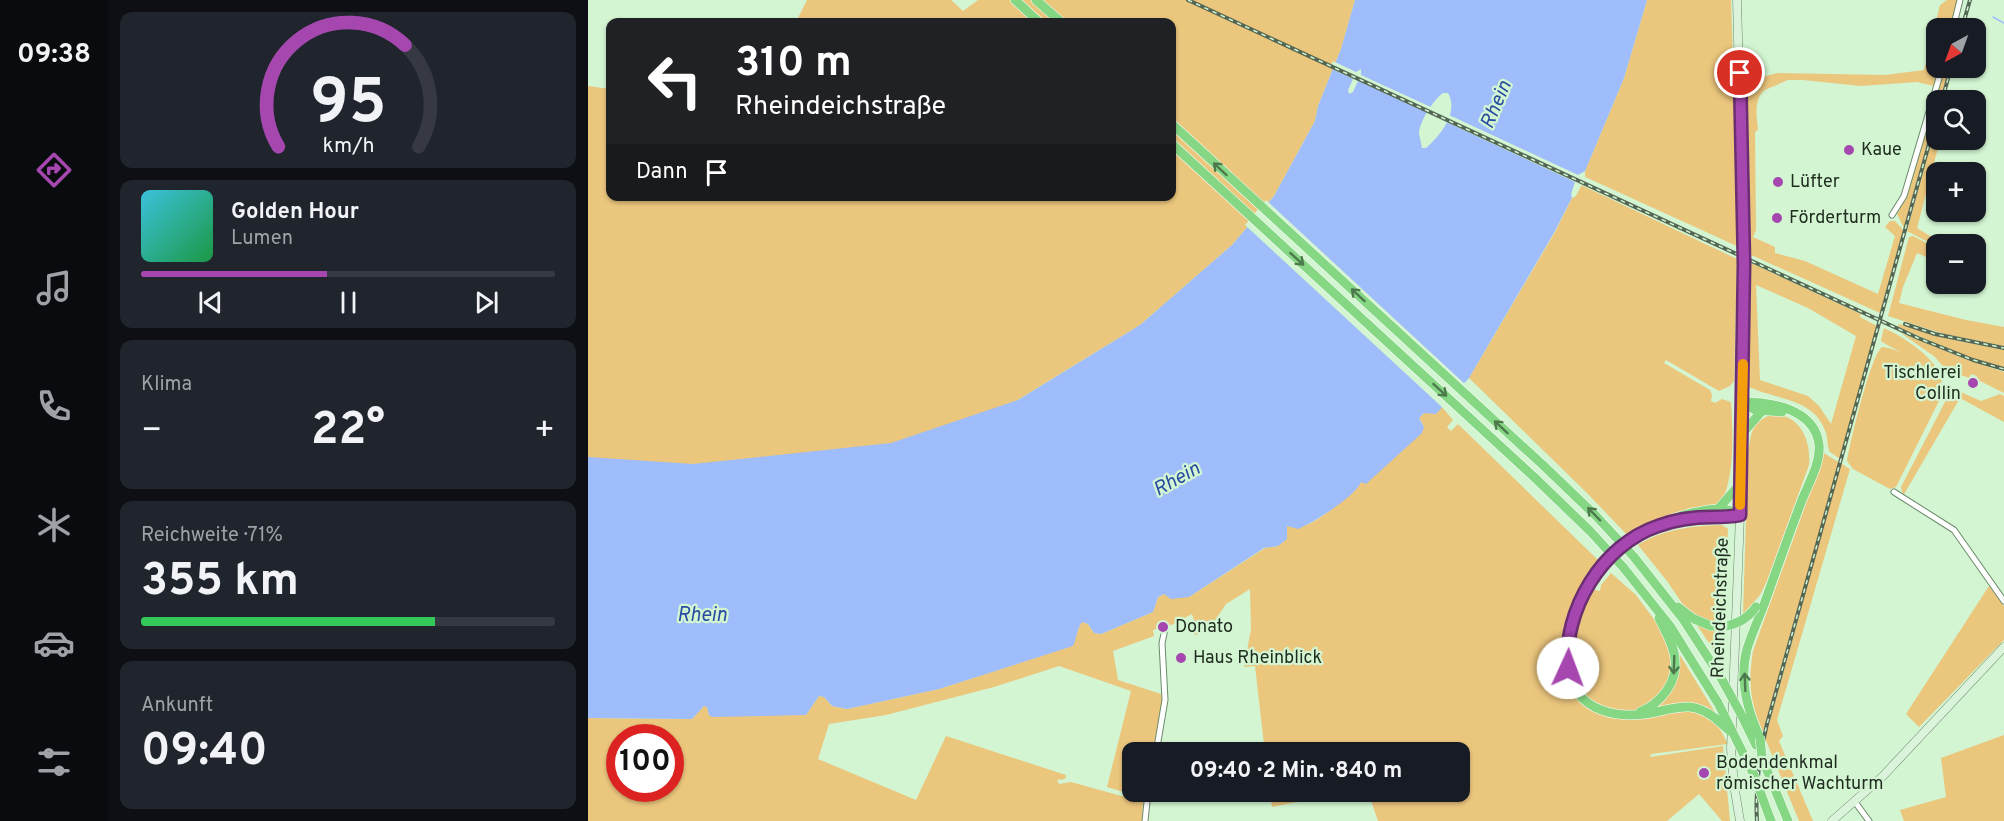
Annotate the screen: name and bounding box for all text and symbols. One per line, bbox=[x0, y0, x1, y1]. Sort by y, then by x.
north arrow bbox=[1926, 18, 1986, 78]
map controls bbox=[1926, 18, 1986, 294]
text: 09:38 bbox=[17, 38, 91, 72]
text: 310 m bbox=[735, 38, 852, 91]
icon: left bbox=[636, 42, 714, 120]
pin bbox=[1714, 47, 1765, 98]
icon: arrive bbox=[1723, 56, 1756, 89]
text: 95 bbox=[310, 66, 386, 145]
water label: Rhein bbox=[1475, 77, 1519, 133]
text: Rheindeichstraße bbox=[735, 90, 946, 124]
button: search bbox=[1926, 90, 1986, 150]
text: km/h bbox=[322, 133, 374, 160]
place label: Kaue bbox=[1861, 139, 1902, 162]
marker: Kaue bbox=[1842, 143, 1856, 157]
icon: directions bbox=[33, 149, 75, 191]
icon: arrive bbox=[700, 156, 733, 189]
text: Dann bbox=[636, 159, 688, 186]
one-way arrow bbox=[1213, 162, 1228, 176]
button: + bbox=[1926, 162, 1986, 222]
place label: Lüfter bbox=[1790, 171, 1840, 194]
marker: Lüfter bbox=[1771, 175, 1785, 189]
text: Golden Hour bbox=[231, 199, 359, 226]
place label: Förderturm bbox=[1789, 207, 1881, 230]
marker: Förderturm bbox=[1770, 211, 1784, 225]
text: Lumen bbox=[231, 226, 293, 252]
button: − bbox=[1926, 234, 1986, 294]
one-way arrow bbox=[1289, 252, 1304, 266]
icon: music bbox=[33, 267, 75, 309]
icon: previous bbox=[194, 286, 227, 319]
icon: pause bbox=[332, 286, 365, 319]
icon: next bbox=[470, 286, 503, 319]
one-way arrow bbox=[1350, 288, 1365, 303]
place label: Tischlerei Collin bbox=[1883, 362, 1961, 406]
text: Klima bbox=[141, 372, 192, 398]
marker: Tischlerei Collin bbox=[1966, 376, 1980, 390]
one-way arrow bbox=[1433, 383, 1448, 397]
icon: phone bbox=[33, 385, 75, 427]
text: 22° bbox=[311, 403, 385, 460]
text: − bbox=[141, 411, 162, 453]
text: + bbox=[534, 411, 555, 453]
one-way arrow bbox=[1494, 420, 1509, 434]
water label: Rhein bbox=[1149, 457, 1205, 503]
icon: climate bbox=[33, 504, 75, 546]
one-way arrow bbox=[1587, 507, 1601, 522]
text: Reichweite · 71% bbox=[141, 523, 283, 549]
street label: Rheindeichstraße bbox=[1707, 537, 1735, 679]
text: 355 km bbox=[141, 554, 299, 611]
water label: Rhein bbox=[677, 603, 727, 629]
place label: Donato bbox=[1175, 616, 1233, 639]
marker: Donato bbox=[1156, 620, 1170, 634]
icon: car bbox=[33, 622, 75, 664]
position arrow bbox=[1536, 636, 1600, 700]
place label: Haus Rheinblick bbox=[1193, 647, 1322, 670]
marker: Haus Rheinblick bbox=[1174, 651, 1188, 665]
one-way arrow bbox=[1668, 654, 1680, 674]
one-way arrow bbox=[1739, 672, 1750, 692]
text: Ankunft bbox=[141, 693, 213, 719]
text: 09:40 bbox=[141, 724, 268, 781]
speed limit sign: 100 bbox=[606, 724, 684, 802]
icon: filters bbox=[33, 741, 75, 783]
place label: Bodendenkmal römischer Wachturm bbox=[1716, 752, 1883, 796]
text: 09:40 · 2 Min. · 840 m bbox=[1190, 758, 1402, 785]
marker: Bodendenkmal römischer Wachturm bbox=[1697, 766, 1711, 780]

